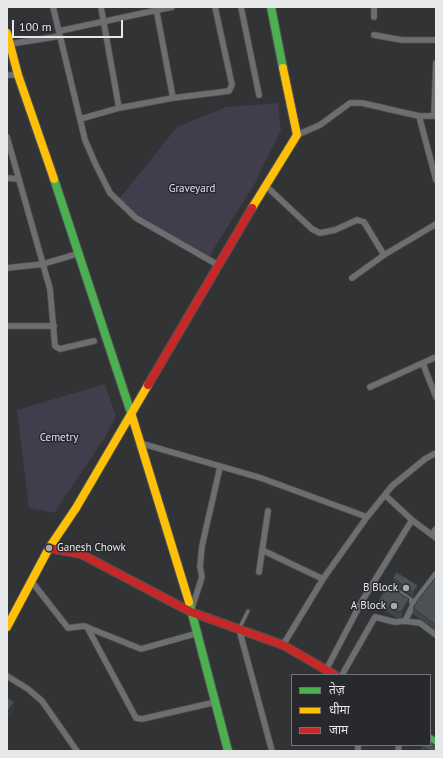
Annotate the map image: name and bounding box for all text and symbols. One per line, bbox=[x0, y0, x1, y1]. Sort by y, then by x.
scale bar bbox=[14, 12, 125, 38]
text: 100 m bbox=[19, 19, 52, 34]
park label: Graveyard bbox=[169, 182, 215, 196]
park label: Cemetry bbox=[40, 431, 78, 445]
place label: Ganesh Chowk bbox=[57, 541, 126, 555]
marker: Ganesh Chowk bbox=[44, 543, 54, 553]
place label: B Block bbox=[363, 581, 398, 595]
marker: B Block bbox=[401, 583, 411, 593]
place label: A Block bbox=[351, 599, 386, 613]
marker: A Block bbox=[389, 601, 399, 611]
legend bbox=[291, 674, 431, 746]
text: तेज़ bbox=[329, 682, 345, 697]
text: धीमा bbox=[329, 702, 350, 717]
text: जाम bbox=[329, 722, 348, 737]

